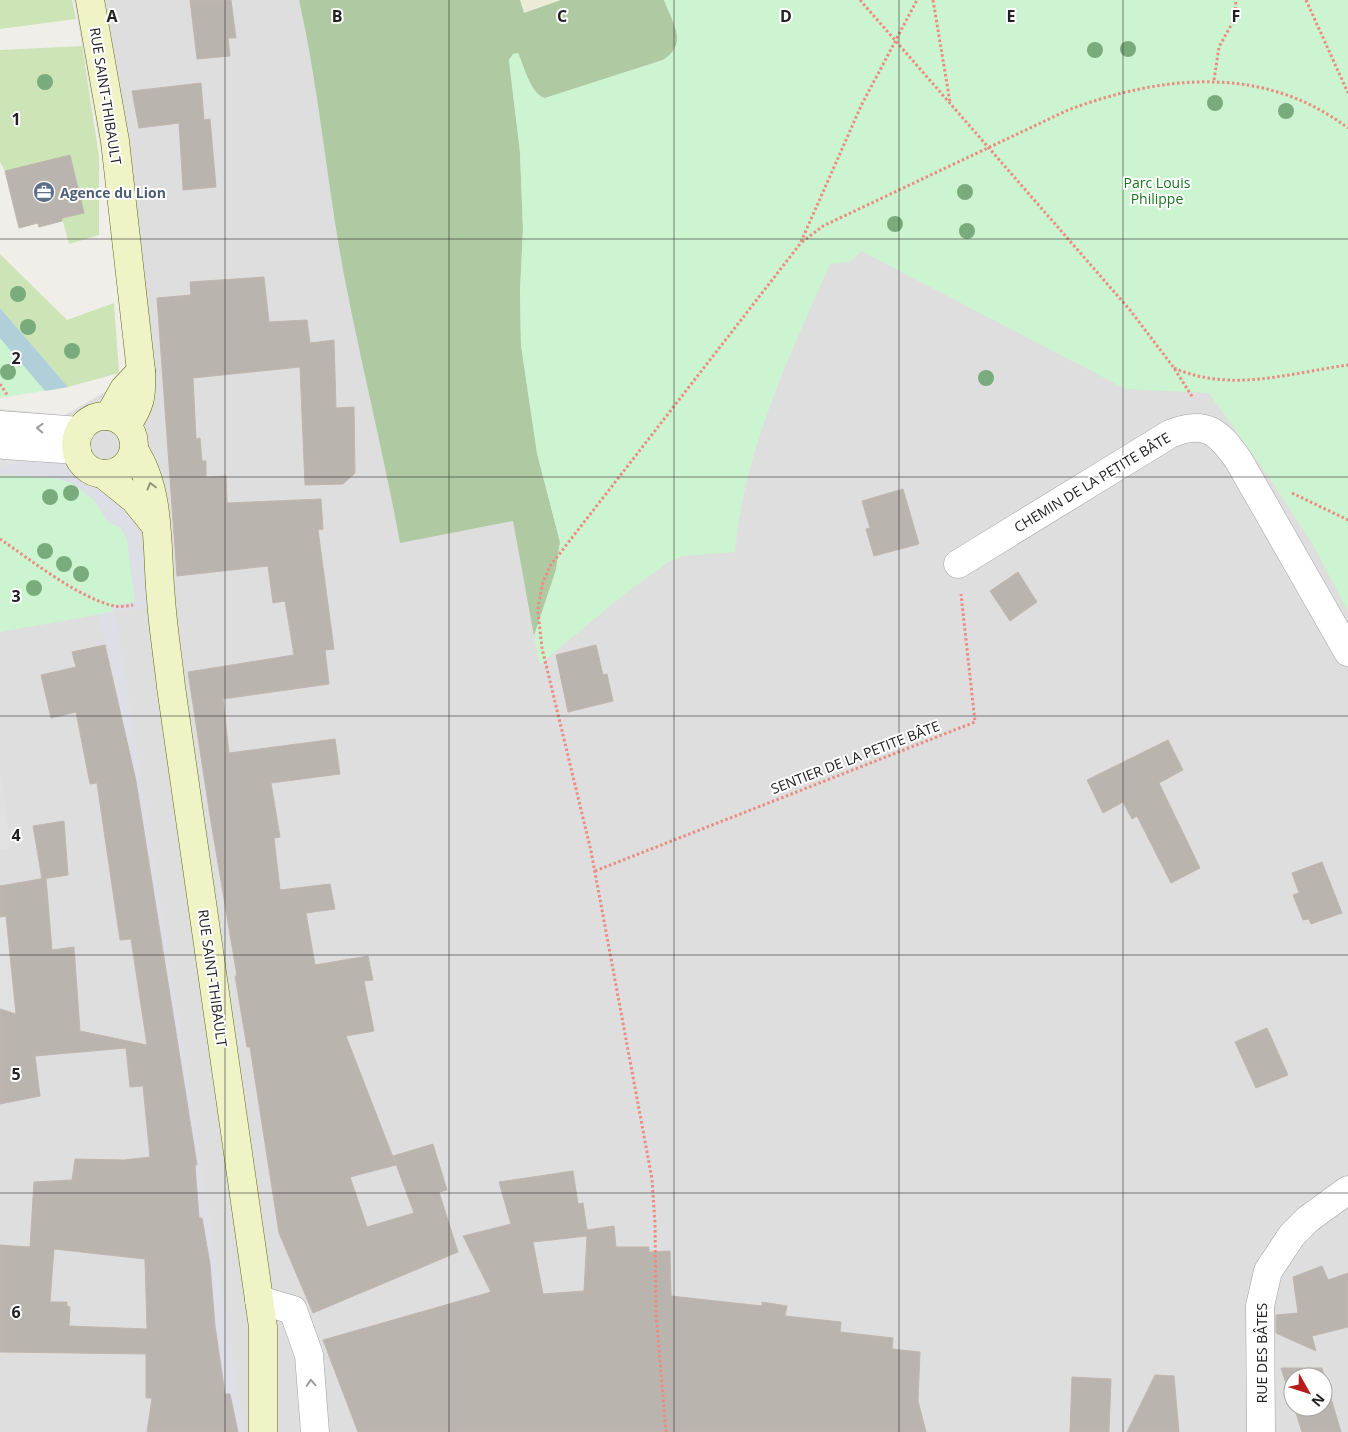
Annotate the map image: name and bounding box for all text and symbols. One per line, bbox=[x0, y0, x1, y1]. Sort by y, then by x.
text: A bbox=[106, 5, 118, 27]
text: B bbox=[332, 5, 342, 27]
text: C bbox=[557, 5, 567, 27]
text: D bbox=[780, 5, 792, 27]
text: E bbox=[1007, 5, 1016, 27]
text: F bbox=[1232, 5, 1240, 27]
street label: RUE SAINT-THIBAULT bbox=[86, 26, 126, 166]
text: 1 bbox=[11, 108, 21, 130]
park label: Parc Louis Philippe bbox=[1124, 173, 1191, 208]
office icon: Agence du Lion bbox=[32, 180, 56, 204]
place label: Agence du Lion bbox=[60, 183, 166, 202]
text: 2 bbox=[11, 347, 21, 369]
one-way arrow bbox=[36, 422, 44, 433]
street label: CHEMIN DE LA PETITE BÂTE bbox=[1010, 428, 1174, 536]
one-way arrow bbox=[146, 481, 157, 490]
text: 3 bbox=[11, 585, 21, 607]
street label: SENTIER DE LA PETITE BÂTE bbox=[768, 716, 942, 798]
text: 4 bbox=[11, 824, 21, 846]
street label: RUE SAINT-THIBAULT bbox=[194, 908, 232, 1048]
text: 5 bbox=[11, 1063, 21, 1085]
text: 6 bbox=[11, 1301, 21, 1323]
street label: RUE DES BÂTES bbox=[1252, 1303, 1271, 1403]
north arrow bbox=[1283, 1367, 1333, 1417]
one-way arrow bbox=[306, 1379, 317, 1387]
text: N bbox=[1308, 1390, 1329, 1411]

